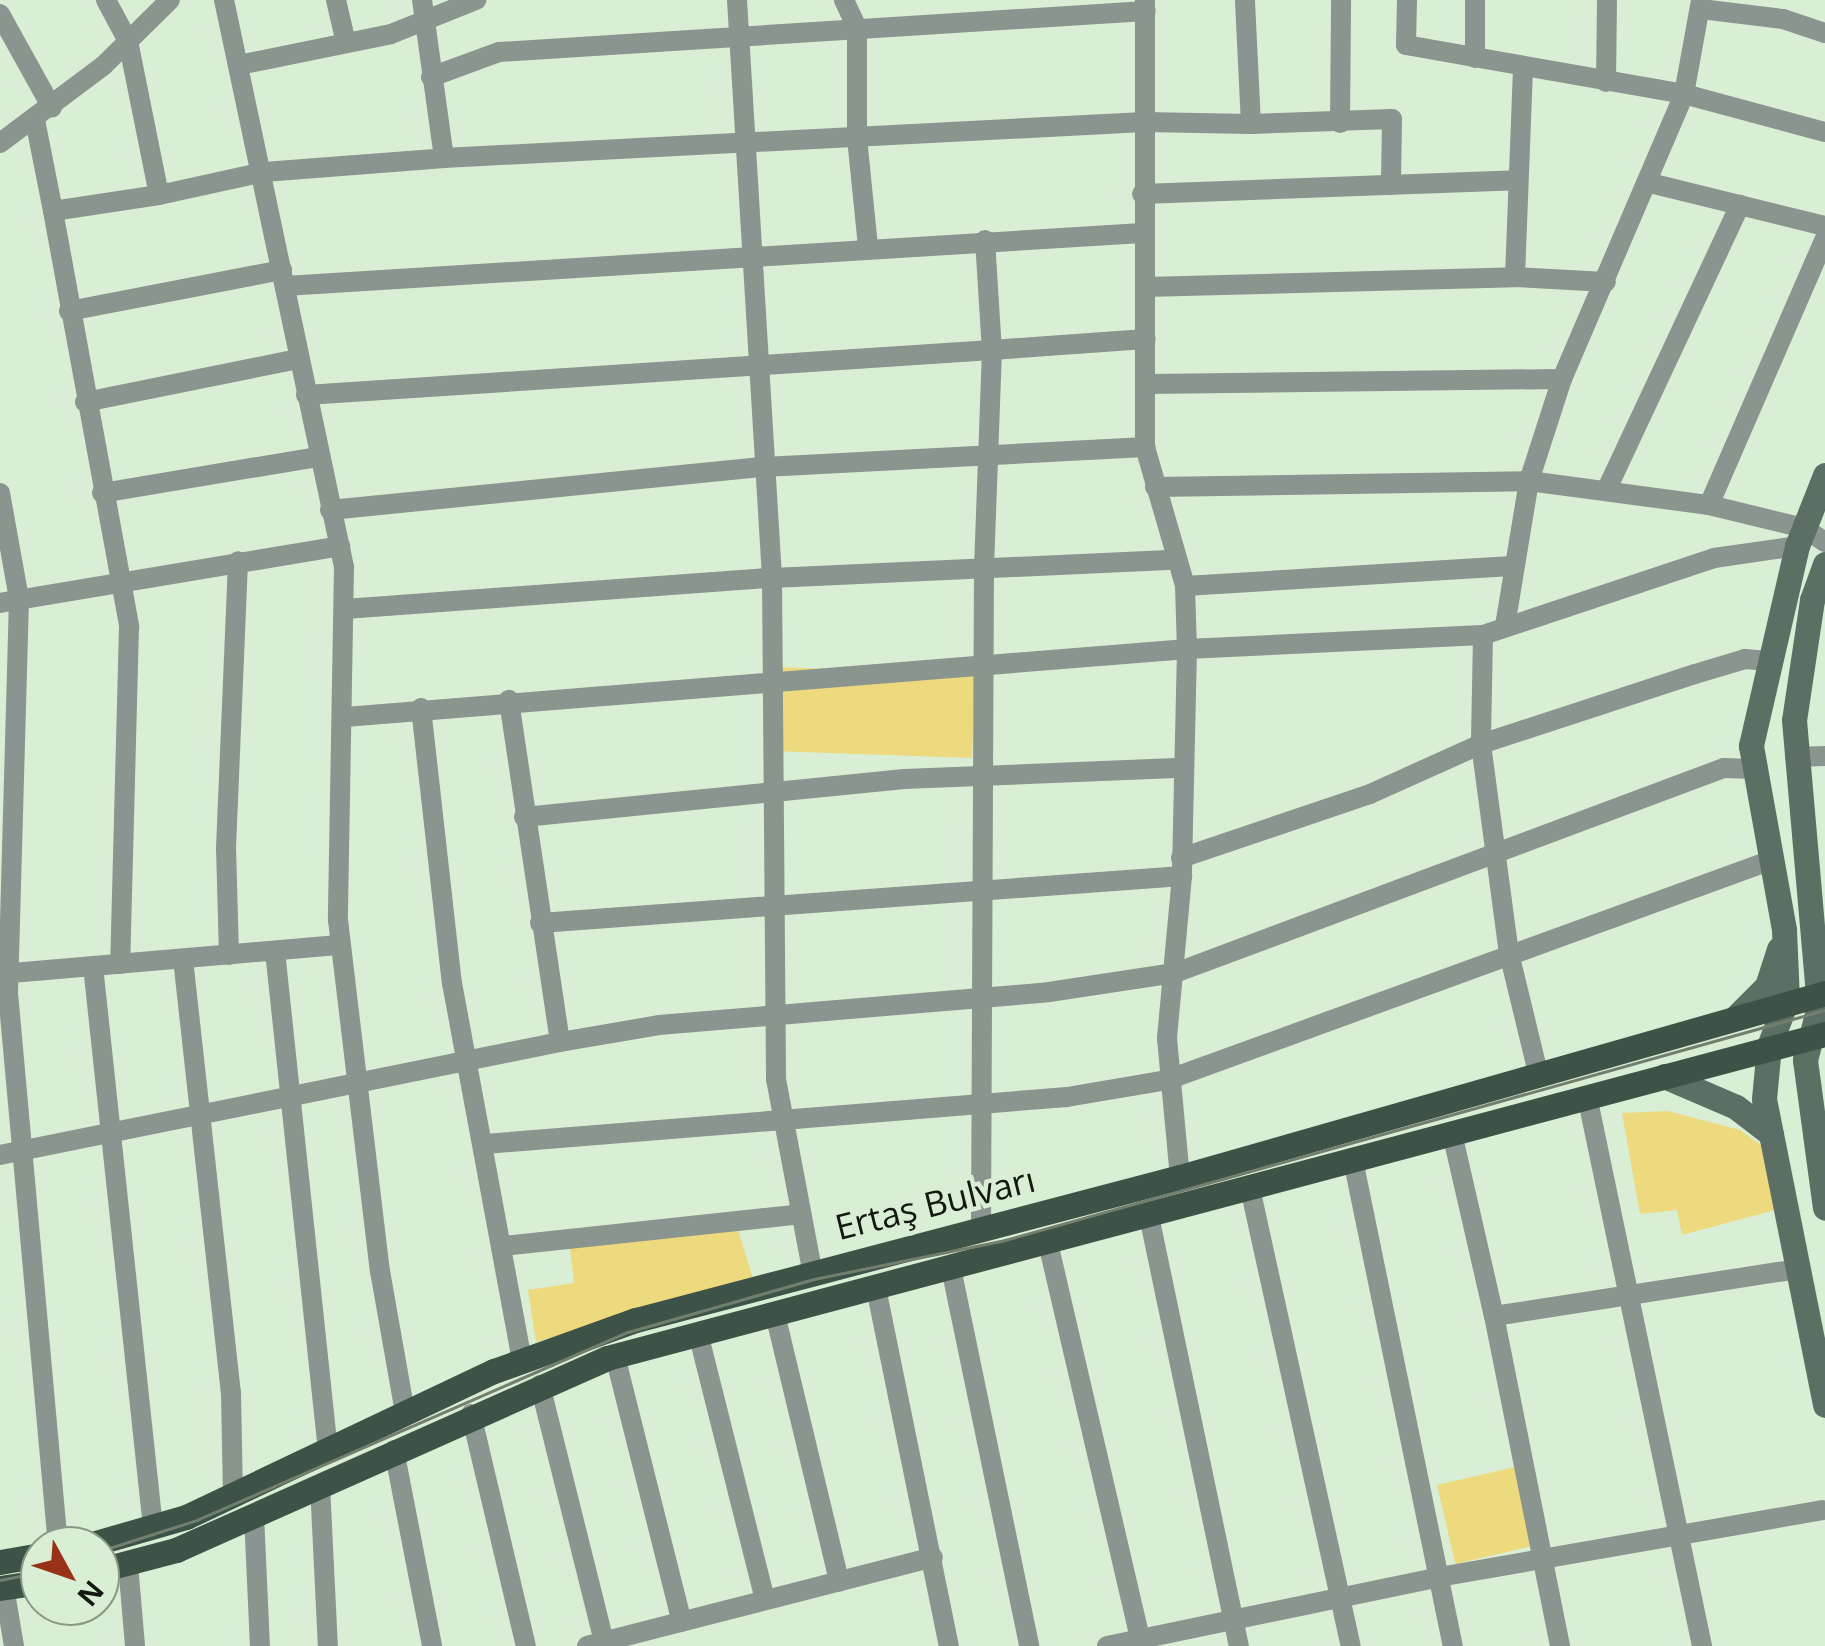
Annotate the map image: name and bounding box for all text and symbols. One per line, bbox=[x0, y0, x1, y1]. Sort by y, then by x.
street label: Ertaş Bulvarı bbox=[831, 1158, 1039, 1248]
north arrow bbox=[20, 1526, 120, 1626]
text: N bbox=[70, 1573, 113, 1615]

